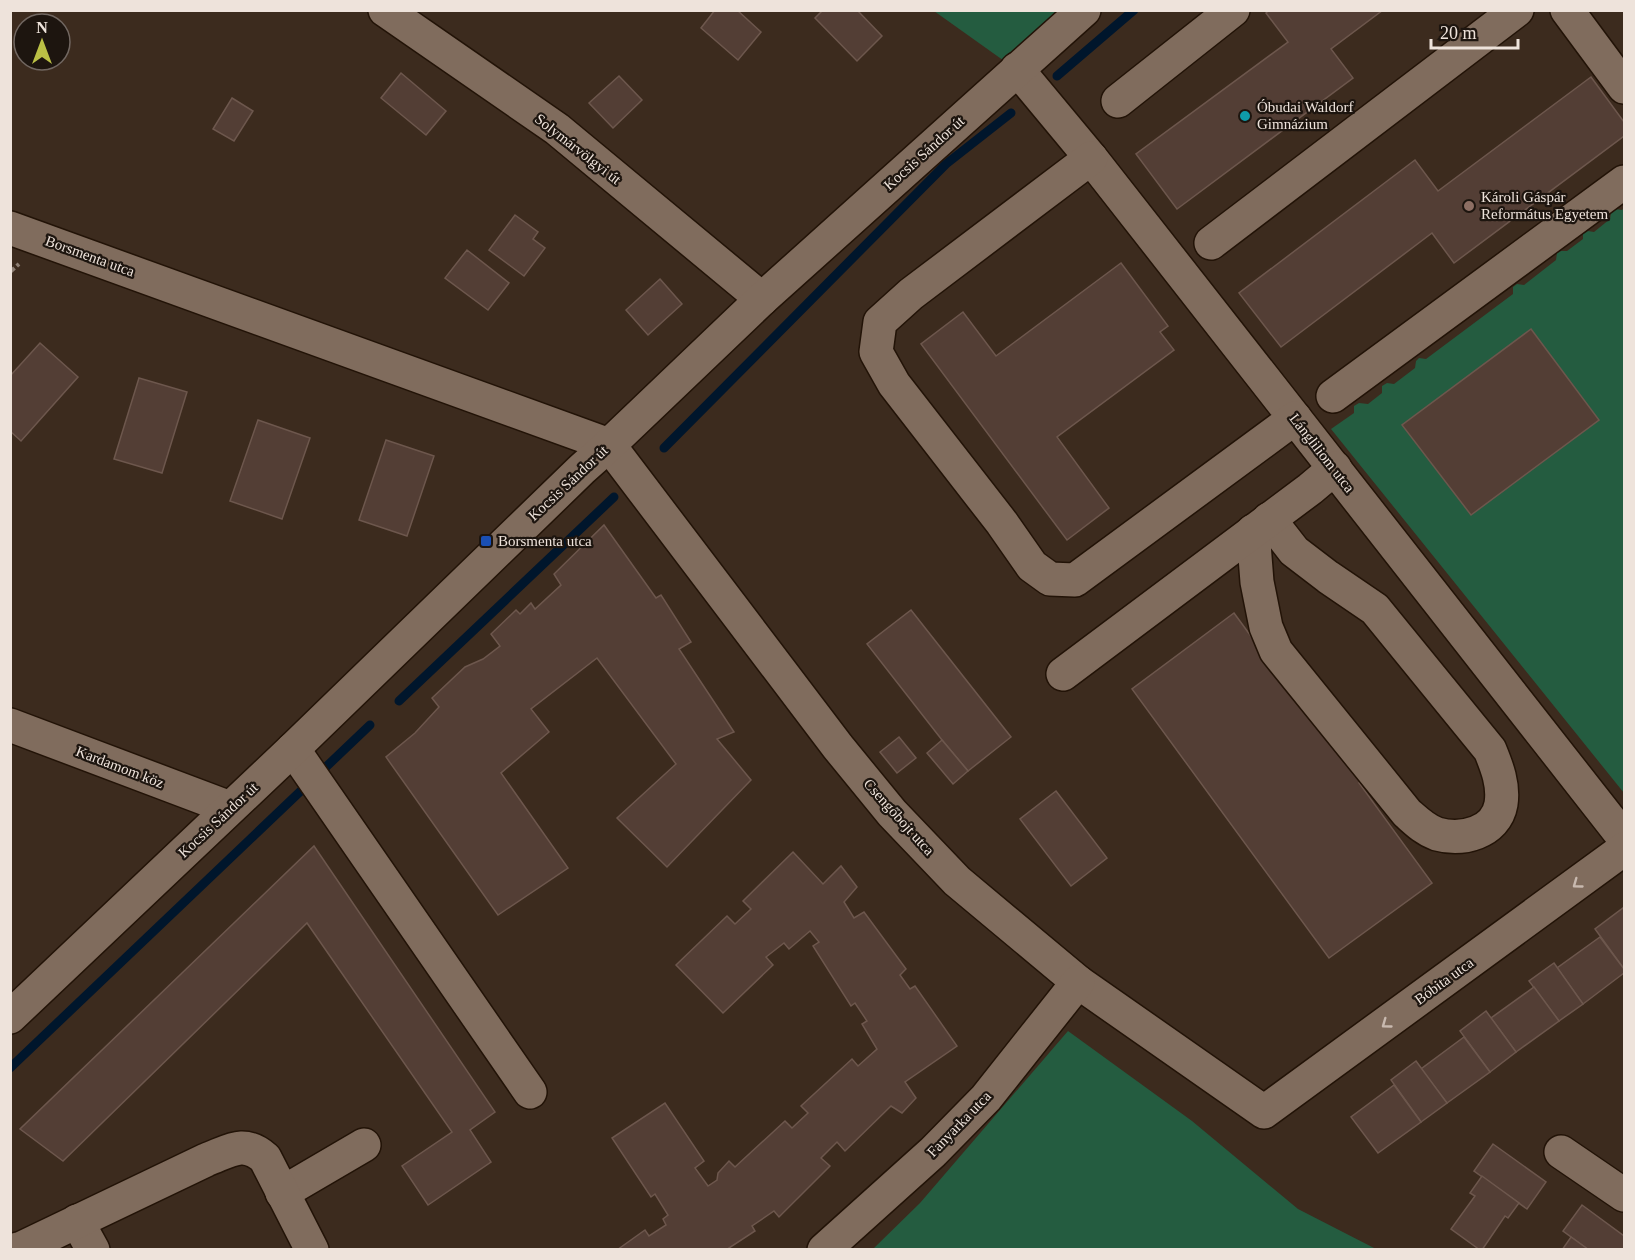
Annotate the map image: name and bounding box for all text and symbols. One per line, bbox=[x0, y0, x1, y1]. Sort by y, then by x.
north arrow bbox=[12, 12, 72, 72]
scale bar bbox=[1431, 12, 1518, 50]
text: N bbox=[36, 19, 48, 36]
text: 20 m bbox=[1440, 23, 1477, 43]
place label: Óbudai Waldorf Gimnázium bbox=[1257, 99, 1353, 132]
marker: Óbudai Waldorf Gimnázium bbox=[1238, 109, 1252, 123]
street label: Solymárvölgyi út bbox=[532, 110, 625, 188]
street label: Kocsis Sándor út bbox=[881, 112, 968, 193]
place label: Károli Gáspár Református Egyetem bbox=[1481, 189, 1608, 222]
marker: Károli Gáspár Református Egyetem bbox=[1462, 199, 1476, 213]
street label: Borsmenta utca bbox=[43, 232, 137, 280]
street label: Lángliliom utca bbox=[1286, 410, 1358, 496]
street label: Kocsis Sándor út bbox=[525, 442, 612, 524]
place label: Borsmenta utca bbox=[498, 533, 592, 549]
marker: Borsmenta utca bbox=[479, 534, 493, 548]
street label: Kardamom köz bbox=[74, 743, 167, 791]
street label: Csengőbojt utca bbox=[861, 776, 938, 859]
street label: Kocsis Sándor út bbox=[175, 779, 262, 861]
one-way arrow bbox=[1573, 877, 1584, 888]
street label: Bóbita utca bbox=[1411, 954, 1477, 1008]
one-way arrow bbox=[1381, 1017, 1392, 1028]
street label: Fanyarka utca bbox=[924, 1088, 994, 1160]

